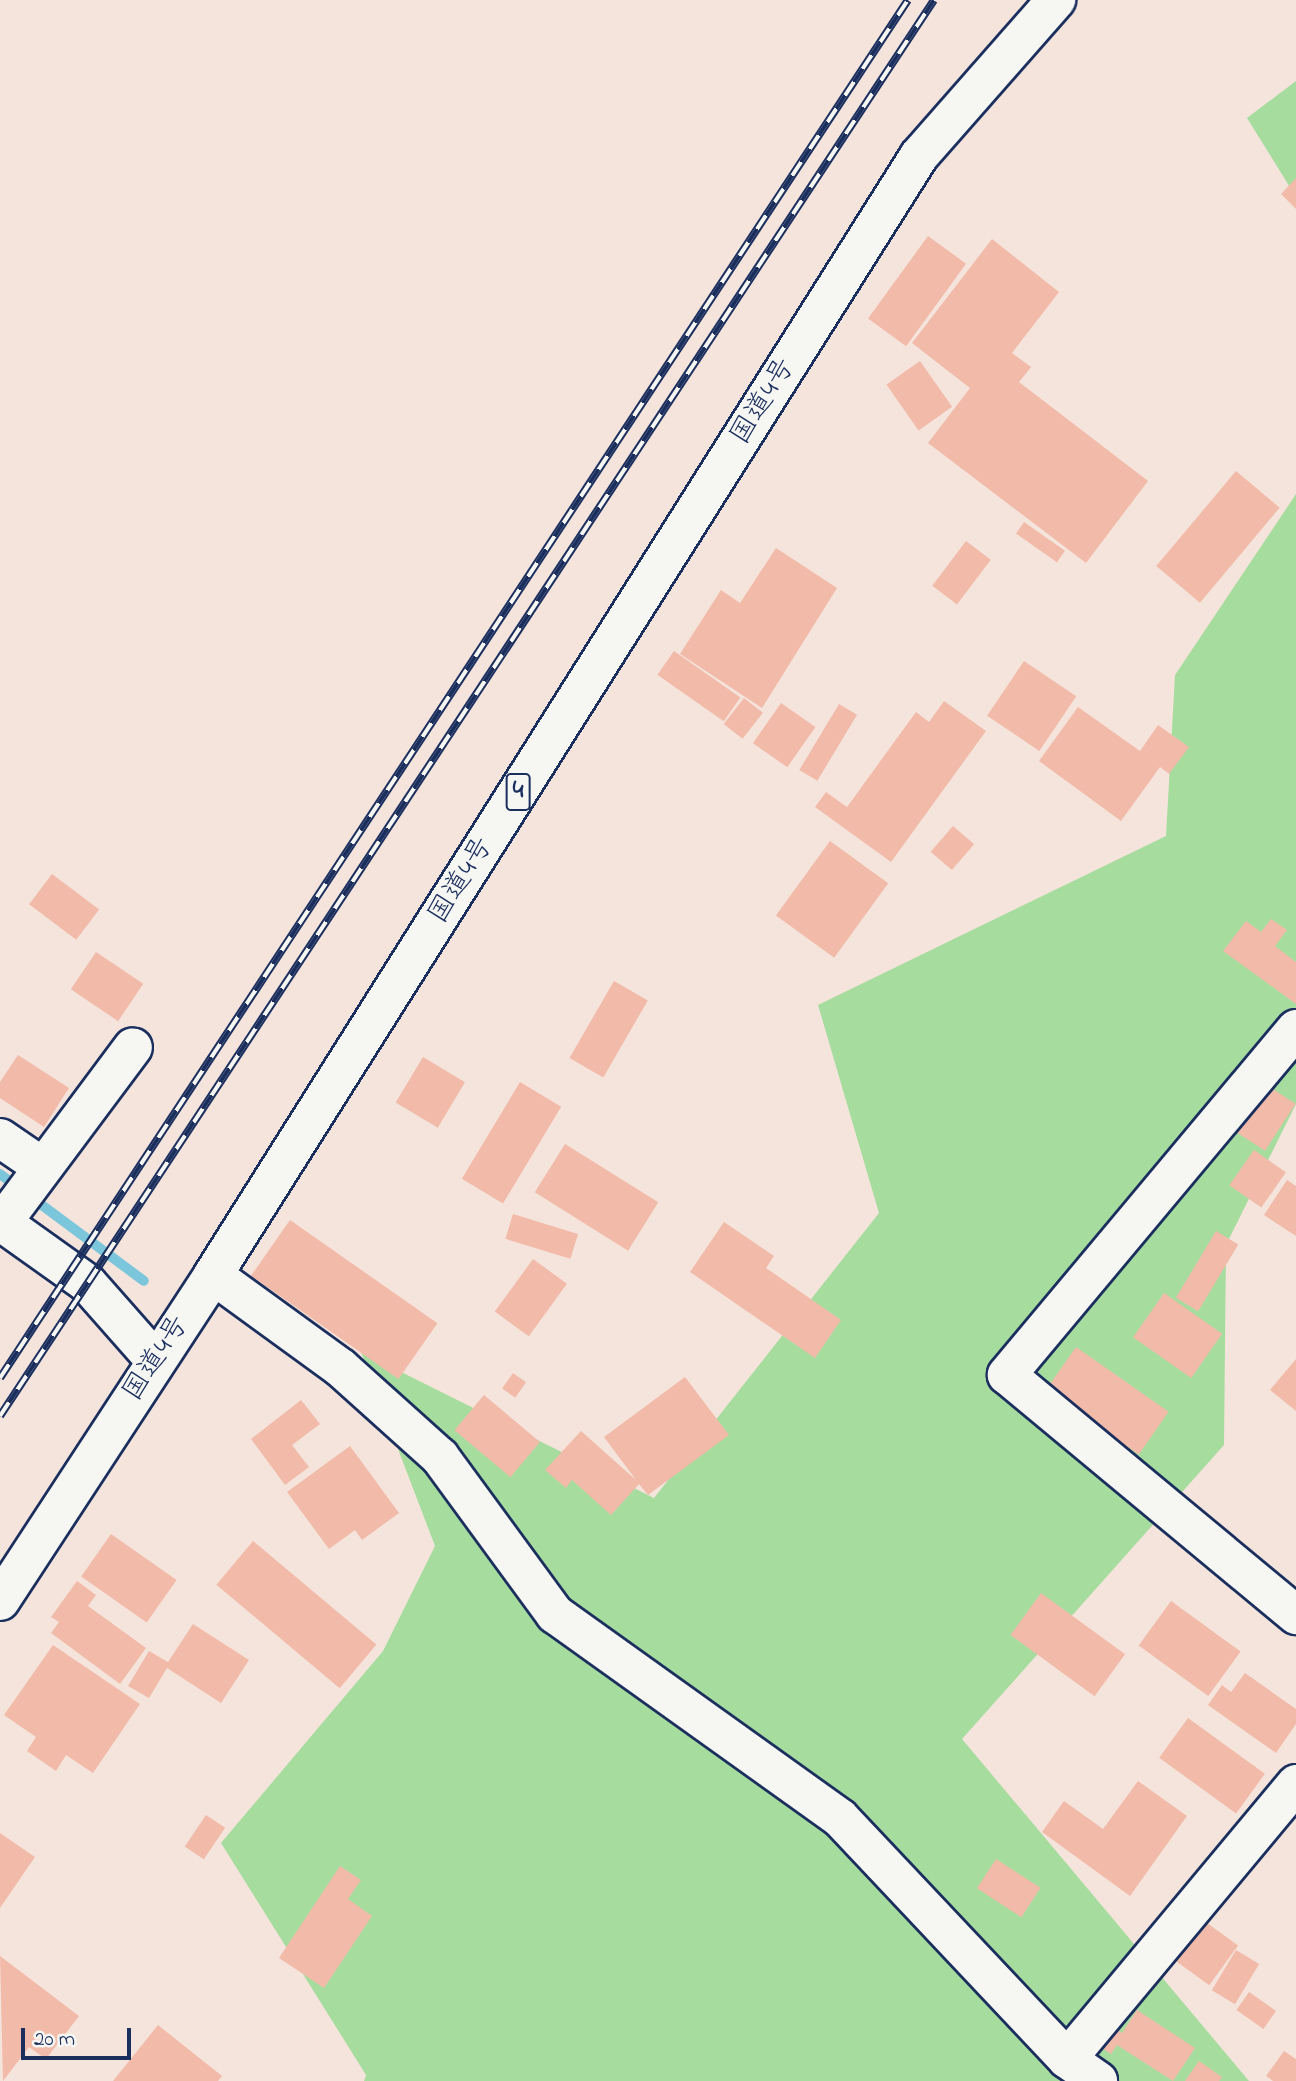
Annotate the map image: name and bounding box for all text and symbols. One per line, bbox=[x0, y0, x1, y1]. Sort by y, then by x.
street label: 国道4号 bbox=[724, 353, 804, 451]
road number: 4 bbox=[504, 770, 532, 814]
street label: 国道4号 bbox=[422, 832, 502, 930]
street label: 国道4号 bbox=[117, 1310, 197, 1408]
scale bar bbox=[24, 2014, 135, 2058]
text: 20 m bbox=[34, 2025, 75, 2055]

